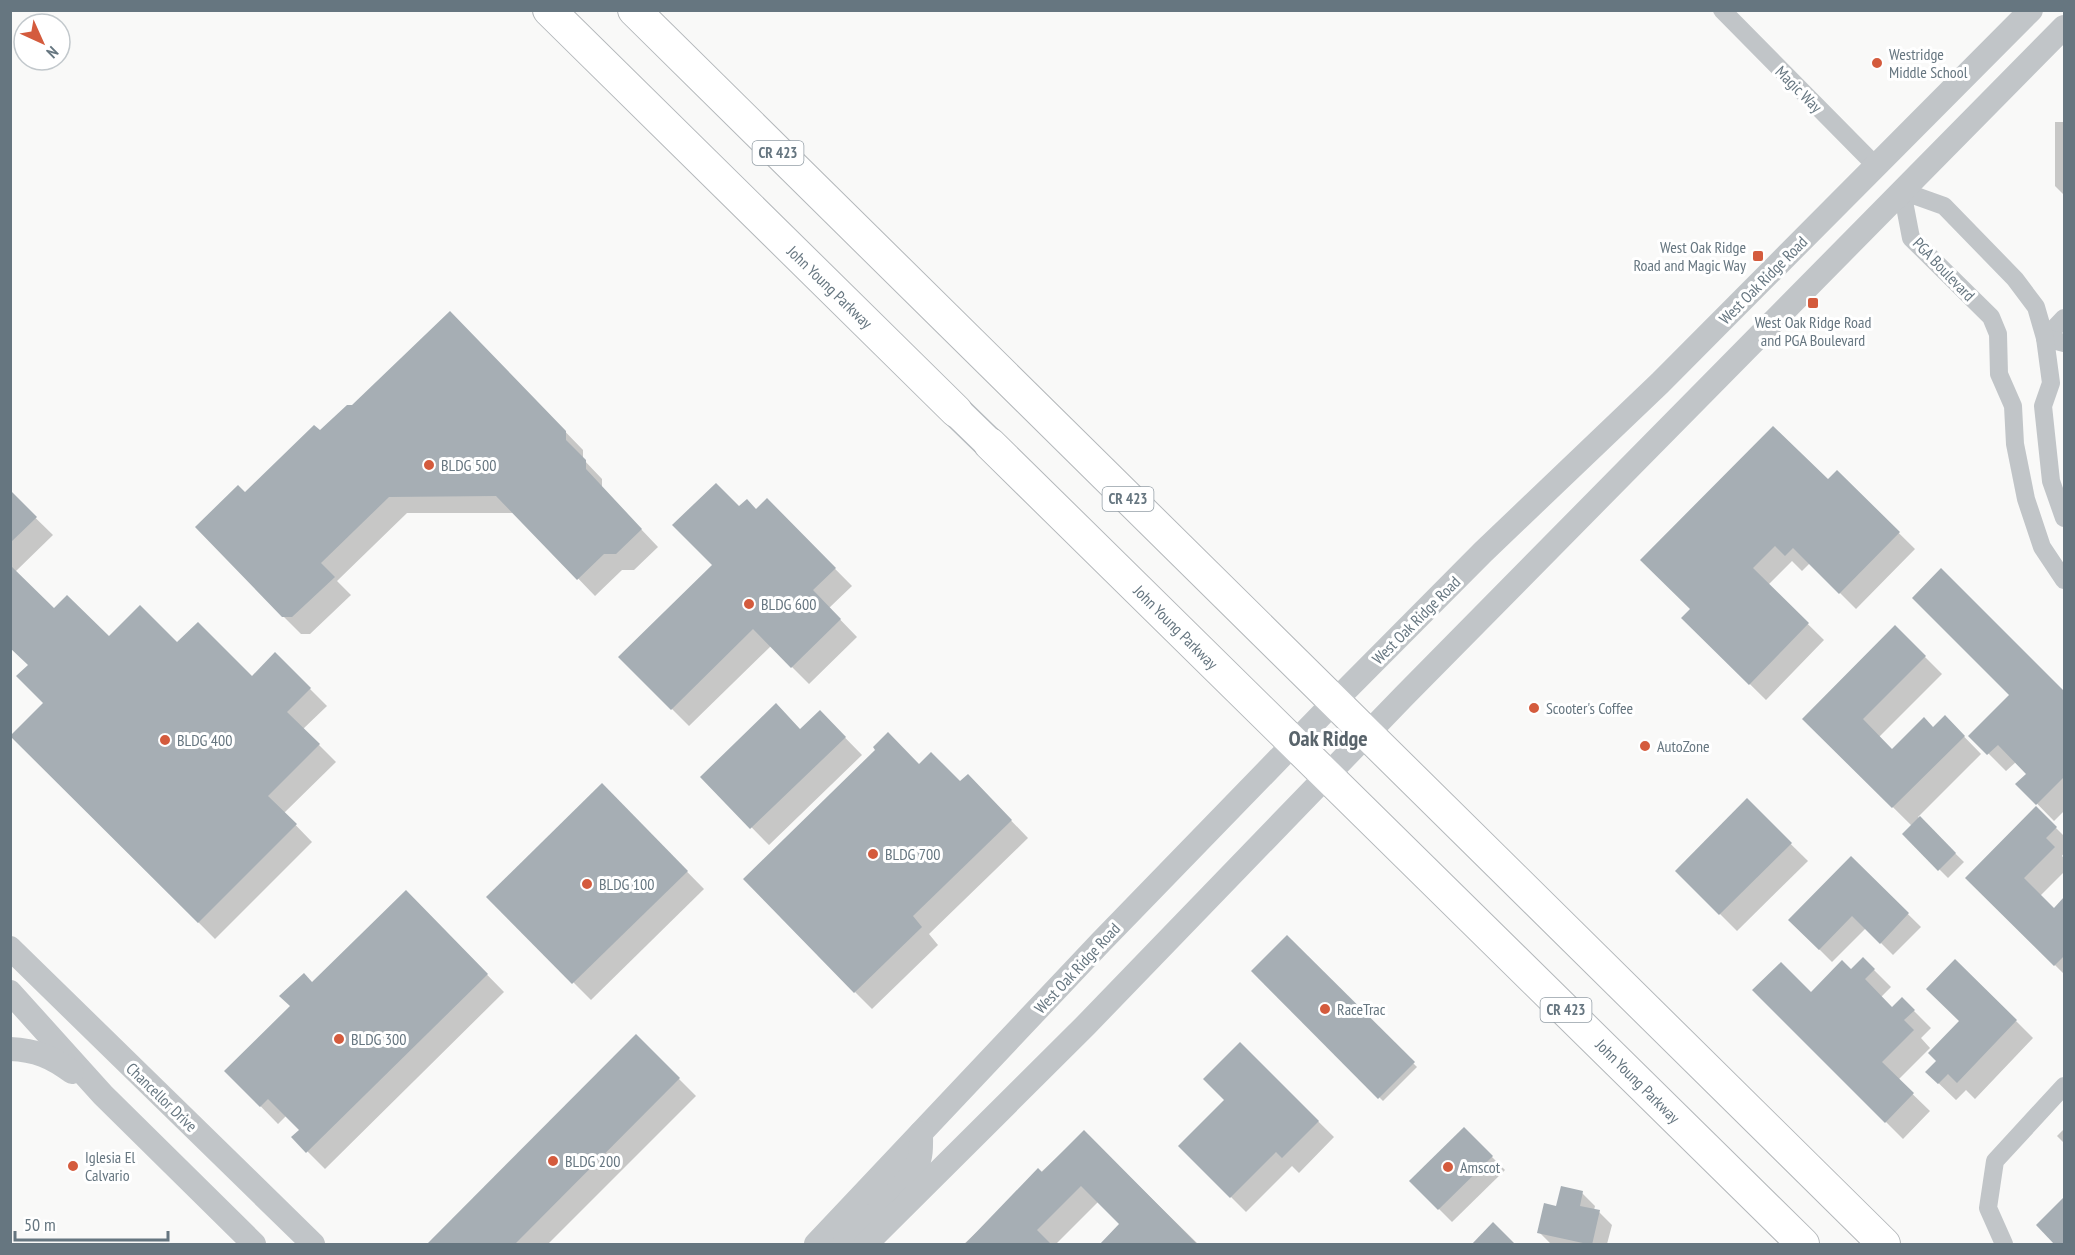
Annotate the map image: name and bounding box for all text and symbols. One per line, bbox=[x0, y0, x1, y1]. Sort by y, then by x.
north arrow bbox=[12, 12, 72, 72]
text: N bbox=[42, 42, 63, 63]
place label: Westridge Middle School bbox=[1889, 44, 1968, 82]
marker: Westridge Middle School bbox=[1870, 56, 1884, 70]
street label: Magic Way bbox=[1771, 61, 1827, 117]
road number: CR 423 bbox=[752, 141, 804, 165]
street label: West Oak Ridge Road bbox=[1715, 232, 1811, 328]
street label: PGA Boulevard bbox=[1909, 233, 1979, 305]
place label: West Oak Ridge Road and Magic Way bbox=[1633, 237, 1746, 275]
street label: John Young Parkway bbox=[782, 241, 877, 333]
marker: West Oak Ridge Road and Magic Way bbox=[1751, 249, 1765, 263]
marker: West Oak Ridge Road and PGA Boulevard bbox=[1806, 296, 1820, 310]
place label: West Oak Ridge Road and PGA Boulevard bbox=[1755, 312, 1871, 350]
place label: BLDG 500 bbox=[441, 455, 496, 475]
marker: BLDG 500 bbox=[422, 458, 436, 472]
road number: CR 423 bbox=[1102, 487, 1154, 511]
street label: West Oak Ridge Road bbox=[1368, 572, 1464, 668]
street label: John Young Parkway bbox=[1129, 580, 1222, 673]
place label: BLDG 600 bbox=[761, 594, 816, 614]
marker: BLDG 600 bbox=[742, 597, 756, 611]
place label: Scooter's Coffee bbox=[1546, 698, 1633, 718]
marker: Scooter's Coffee bbox=[1527, 701, 1541, 715]
district label: Oak Ridge bbox=[1288, 724, 1368, 752]
place label: BLDG 400 bbox=[177, 730, 232, 750]
marker: BLDG 400 bbox=[158, 733, 172, 747]
place label: AutoZone bbox=[1657, 736, 1710, 756]
marker: AutoZone bbox=[1638, 739, 1652, 753]
place label: BLDG 700 bbox=[885, 844, 940, 864]
marker: BLDG 700 bbox=[866, 847, 880, 861]
place label: BLDG 100 bbox=[599, 874, 654, 894]
marker: BLDG 100 bbox=[580, 877, 594, 891]
street label: West Oak Ridge Road bbox=[1030, 918, 1124, 1017]
road number: CR 423 bbox=[1540, 998, 1592, 1022]
place label: RaceTrac bbox=[1337, 999, 1386, 1019]
marker: RaceTrac bbox=[1318, 1002, 1332, 1016]
place label: BLDG 300 bbox=[351, 1029, 406, 1049]
marker: BLDG 300 bbox=[332, 1032, 346, 1046]
street label: John Young Parkway bbox=[1591, 1034, 1684, 1127]
street label: Chancellor Drive bbox=[122, 1058, 202, 1136]
place label: Iglesia El Calvario bbox=[85, 1147, 136, 1185]
place label: BLDG 200 bbox=[565, 1151, 620, 1171]
marker: BLDG 200 bbox=[546, 1154, 560, 1168]
place label: Amscot bbox=[1460, 1157, 1501, 1177]
marker: Iglesia El Calvario bbox=[66, 1159, 80, 1173]
marker: Amscot bbox=[1441, 1160, 1455, 1174]
scale bar bbox=[15, 1204, 168, 1242]
text: 50 m bbox=[24, 1213, 56, 1236]

